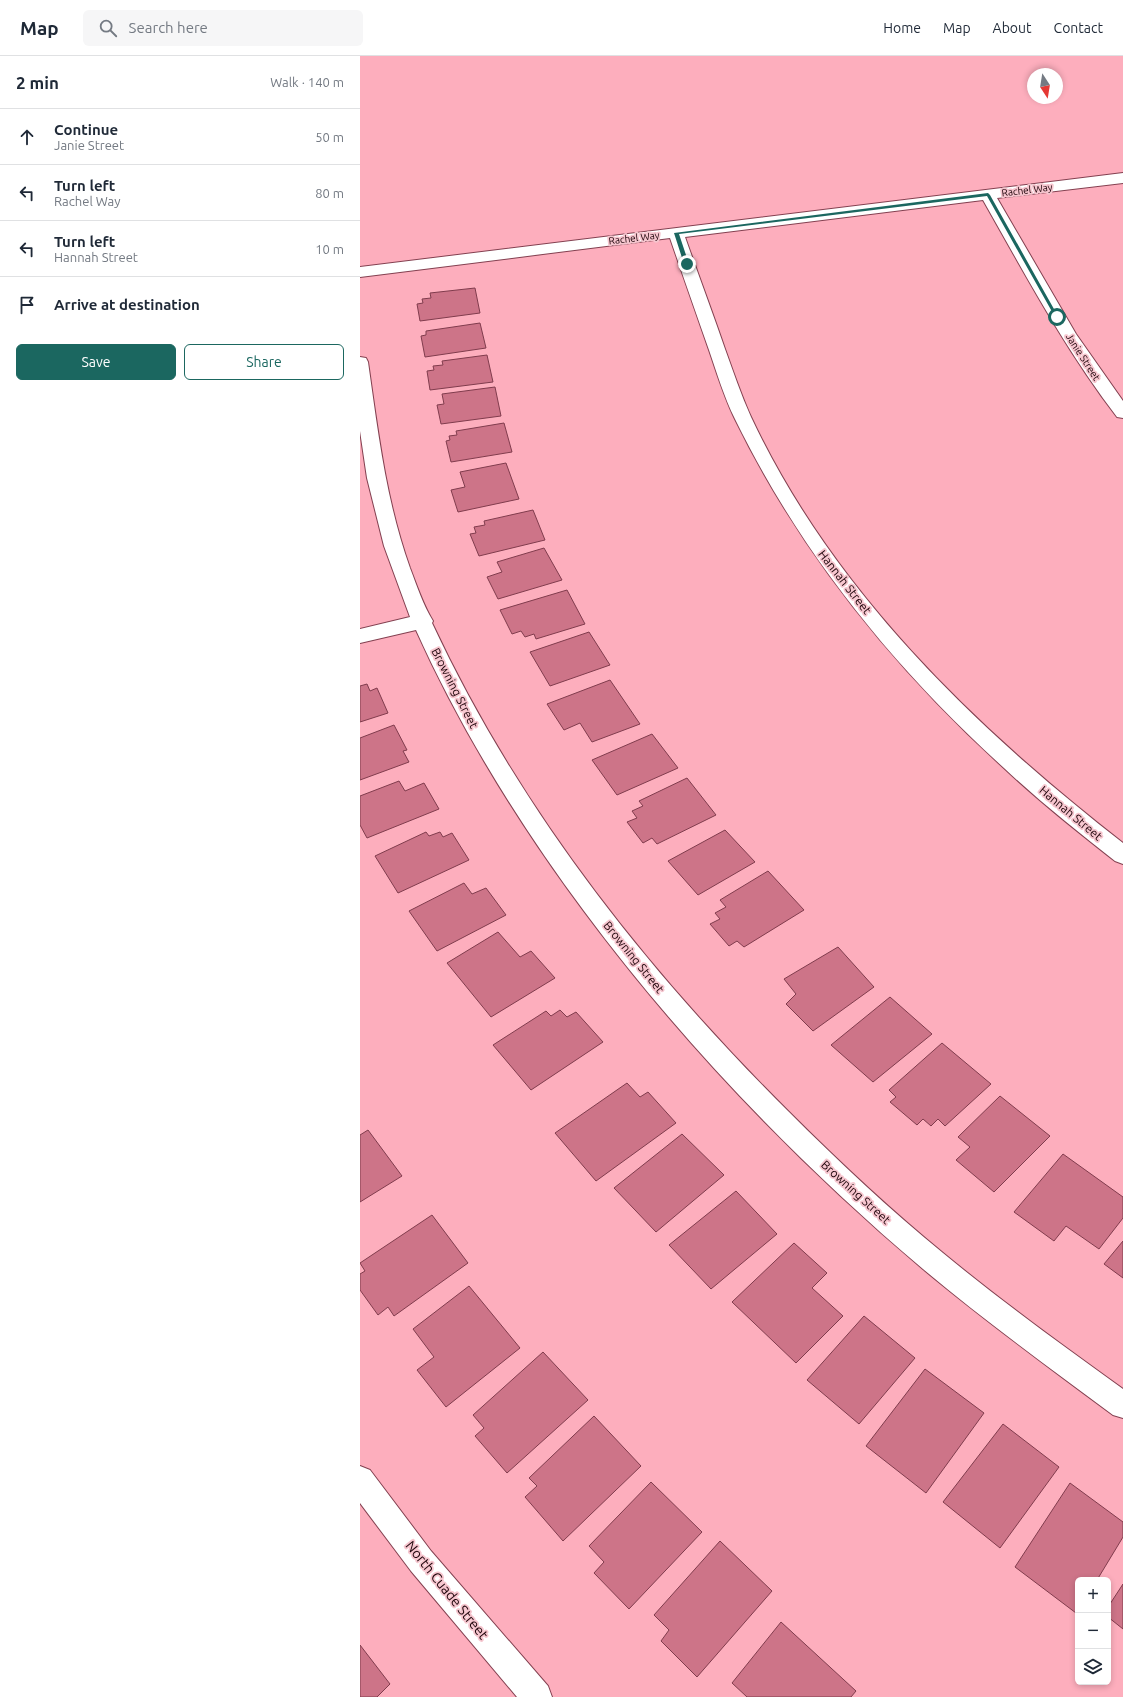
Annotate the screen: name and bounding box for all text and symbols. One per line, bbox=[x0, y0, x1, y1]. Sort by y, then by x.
search box bbox=[83, 10, 363, 46]
text: Map bbox=[20, 17, 59, 39]
icon: search bbox=[97, 17, 119, 39]
text: Search here bbox=[129, 19, 208, 36]
text: Home bbox=[883, 20, 921, 36]
text: Map bbox=[943, 20, 971, 36]
text: About bbox=[993, 20, 1032, 36]
text: Contact bbox=[1054, 20, 1103, 36]
north arrow bbox=[1027, 68, 1063, 104]
text: 2 min bbox=[16, 73, 59, 92]
text: Walk · 140 m bbox=[270, 75, 344, 89]
text: Continue bbox=[54, 121, 118, 138]
icon: ahead bbox=[16, 126, 38, 148]
text: 50 m bbox=[315, 130, 344, 144]
text: Janie Street bbox=[54, 138, 124, 152]
text: Turn left bbox=[54, 177, 115, 194]
street label: Rachel Way bbox=[1001, 181, 1053, 199]
icon: left bbox=[16, 182, 38, 204]
text: 80 m bbox=[315, 186, 344, 200]
text: Rachel Way bbox=[54, 194, 120, 208]
street label: Rachel Way bbox=[608, 229, 660, 247]
text: Turn left bbox=[54, 233, 115, 250]
icon: left bbox=[16, 238, 38, 260]
text: 10 m bbox=[315, 242, 344, 256]
text: Hannah Street bbox=[54, 250, 138, 264]
route end bbox=[678, 255, 696, 273]
icon: arrive bbox=[16, 294, 38, 316]
text: Arrive at destination bbox=[54, 296, 200, 313]
route start bbox=[1048, 308, 1066, 326]
street label: Janie Street bbox=[1064, 331, 1102, 383]
button: Save bbox=[16, 344, 176, 380]
button: Share bbox=[184, 344, 344, 380]
street label: Hannah Street bbox=[816, 547, 874, 617]
street label: Browning Street bbox=[429, 646, 481, 731]
street label: Hannah Street bbox=[1037, 783, 1105, 843]
street label: Browning Street bbox=[601, 919, 667, 996]
street label: Browning Street bbox=[819, 1158, 893, 1227]
street label: North Cuade Street bbox=[402, 1538, 492, 1643]
map controls bbox=[1075, 1577, 1111, 1685]
button: + bbox=[1075, 1577, 1111, 1613]
button: − bbox=[1075, 1613, 1111, 1649]
button: layers bbox=[1075, 1649, 1111, 1685]

